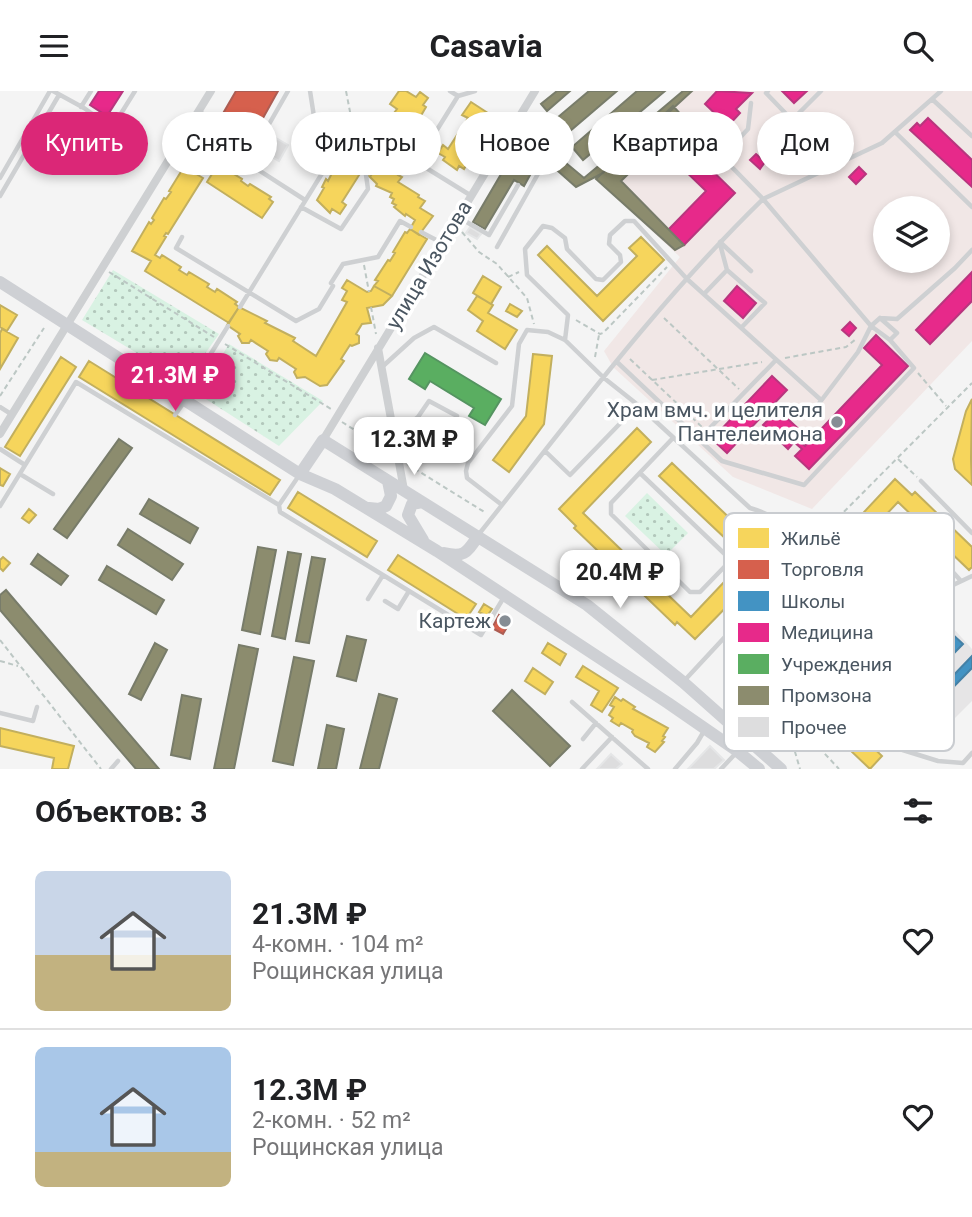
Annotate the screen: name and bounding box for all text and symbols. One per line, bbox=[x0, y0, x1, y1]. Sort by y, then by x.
icon: menu bbox=[35, 27, 73, 65]
text: Casavia bbox=[429, 27, 543, 65]
icon: search bbox=[899, 27, 937, 65]
chip: Купить bbox=[21, 112, 148, 175]
chip: Снять bbox=[162, 112, 277, 175]
chip: Фильтры bbox=[291, 112, 441, 175]
chip: Новое bbox=[455, 112, 574, 175]
chip: Квартира bbox=[588, 112, 743, 175]
chip: Дом bbox=[757, 112, 854, 175]
map controls bbox=[873, 196, 950, 273]
button: layers bbox=[873, 196, 950, 273]
street label: улица Изотова bbox=[381, 197, 477, 333]
pin: 21.3M ₽ bbox=[110, 353, 240, 413]
text: 21.3M ₽ bbox=[131, 362, 219, 389]
place label: Храм вмч. и целителя Пантелеимона bbox=[607, 398, 823, 446]
marker: Храм вмч. и целителя Пантелеимона bbox=[829, 414, 845, 430]
pin: 12.3M ₽ bbox=[349, 417, 479, 477]
text: 12.3M ₽ bbox=[370, 426, 458, 453]
legend bbox=[724, 513, 954, 751]
text: Жильё bbox=[781, 527, 841, 550]
pin: 20.4M ₽ bbox=[555, 551, 685, 610]
text: Торговля bbox=[781, 558, 864, 581]
text: 20.4M ₽ bbox=[576, 559, 664, 586]
text: Школы bbox=[781, 590, 845, 613]
place label: Картеж bbox=[419, 609, 491, 633]
marker: Картеж bbox=[497, 613, 513, 629]
text: Медицина bbox=[781, 621, 874, 644]
text: Учреждения bbox=[781, 653, 892, 676]
text: Промзона bbox=[781, 684, 872, 707]
text: Прочее bbox=[781, 716, 847, 739]
icon: filters bbox=[899, 792, 937, 830]
text: Объектов: 3 bbox=[35, 794, 207, 829]
text: 21.3M ₽ bbox=[252, 896, 367, 931]
icon: home bbox=[91, 899, 175, 983]
icon: heart bbox=[899, 922, 937, 960]
text: 4-комн. · 104 m² bbox=[252, 931, 424, 958]
text: Рощинская улица bbox=[252, 958, 444, 985]
text: 12.3M ₽ bbox=[252, 1072, 367, 1107]
icon: home bbox=[91, 1075, 175, 1159]
icon: heart bbox=[899, 1098, 937, 1136]
text: 2-комн. · 52 m² bbox=[252, 1107, 411, 1134]
text: Рощинская улица bbox=[252, 1134, 444, 1161]

